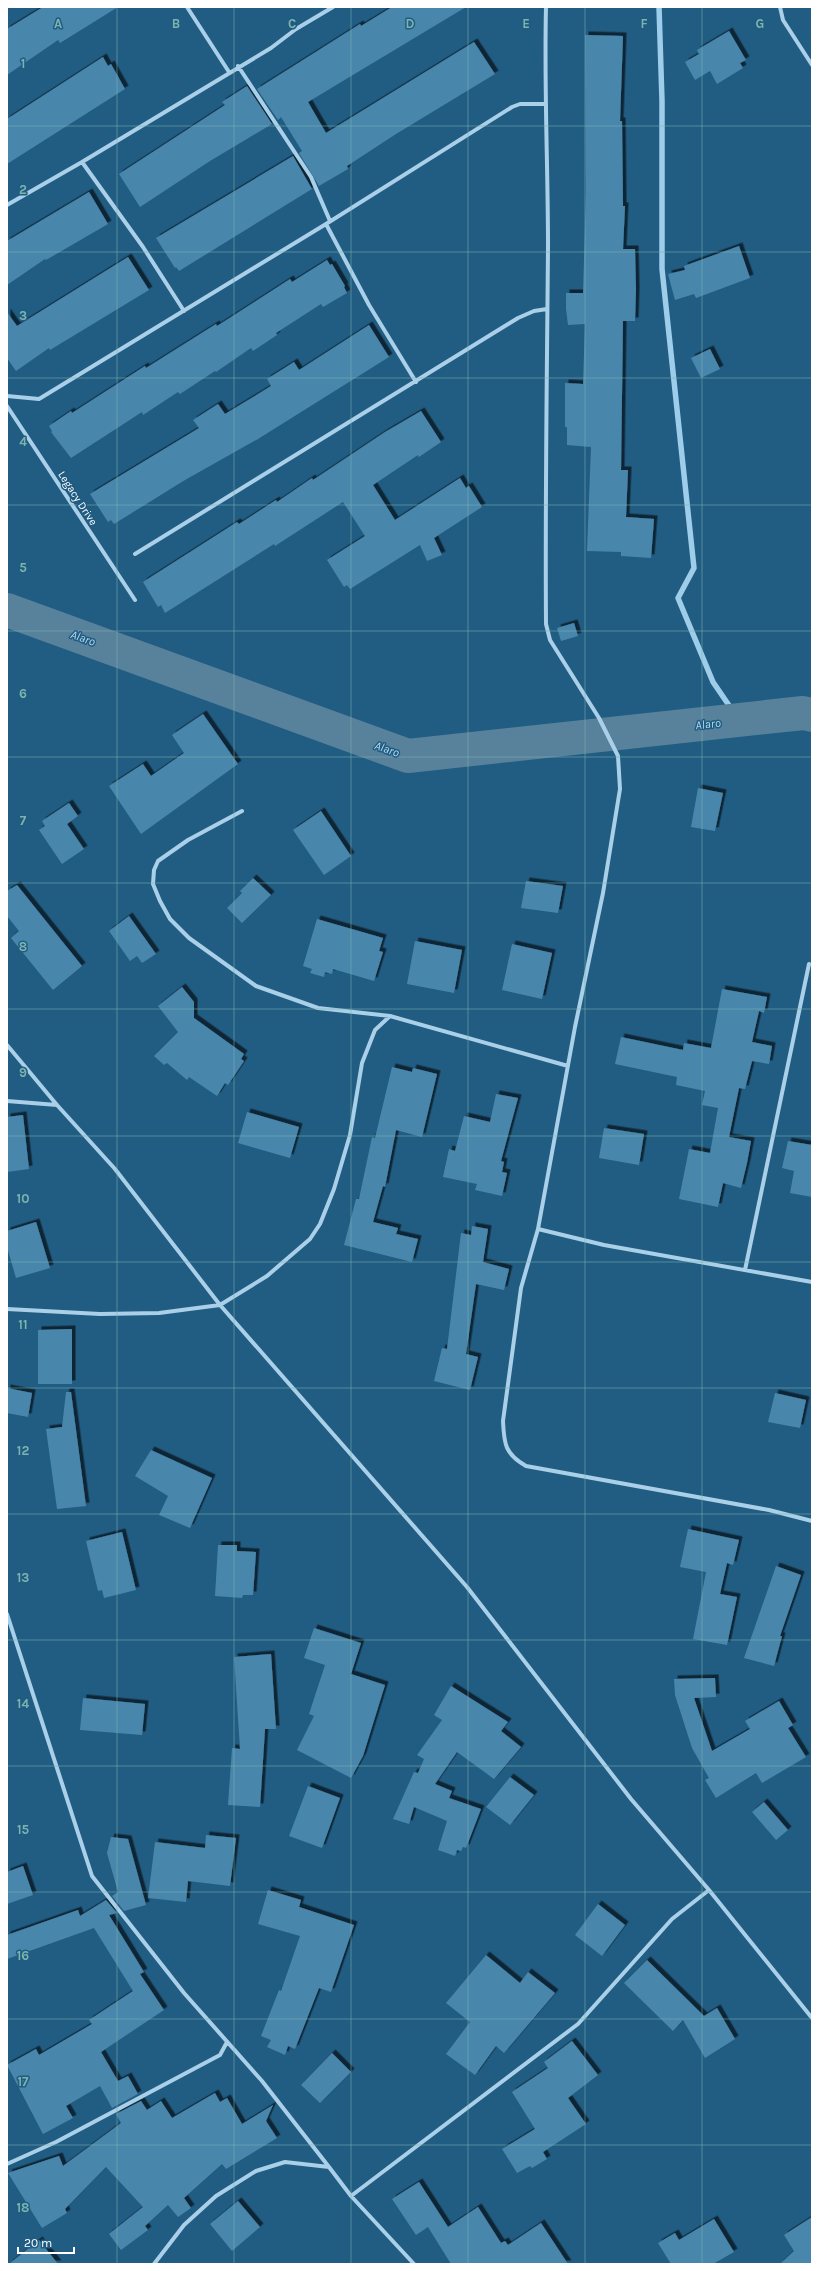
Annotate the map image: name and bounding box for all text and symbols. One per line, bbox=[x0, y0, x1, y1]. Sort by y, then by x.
text: A bbox=[54, 16, 62, 31]
text: B bbox=[172, 16, 180, 31]
text: C bbox=[288, 16, 296, 31]
text: D bbox=[406, 16, 415, 31]
text: E bbox=[522, 16, 530, 31]
text: F bbox=[640, 16, 648, 31]
text: G bbox=[756, 16, 764, 31]
text: 1 bbox=[21, 56, 25, 71]
text: 2 bbox=[19, 182, 27, 197]
text: 3 bbox=[19, 308, 27, 323]
text: 4 bbox=[19, 434, 27, 449]
street label: Legacy Drive bbox=[55, 469, 100, 528]
text: 5 bbox=[19, 560, 27, 575]
water label: Alaro bbox=[69, 627, 97, 649]
text: 6 bbox=[19, 686, 27, 701]
water label: Alaro bbox=[695, 716, 721, 732]
water label: Alaro bbox=[373, 738, 401, 760]
text: 7 bbox=[20, 813, 27, 828]
text: 8 bbox=[19, 939, 27, 954]
text: 9 bbox=[19, 1065, 27, 1080]
text: 10 bbox=[17, 1191, 29, 1206]
text: 11 bbox=[18, 1317, 28, 1332]
text: 12 bbox=[17, 1443, 29, 1458]
text: 13 bbox=[17, 1570, 29, 1585]
text: 14 bbox=[17, 1696, 29, 1711]
text: 15 bbox=[17, 1822, 30, 1837]
text: 16 bbox=[17, 1948, 29, 1963]
text: 17 bbox=[17, 2074, 29, 2089]
text: 18 bbox=[16, 2200, 30, 2215]
scale bar bbox=[18, 2229, 74, 2255]
text: 20 m bbox=[24, 2236, 52, 2250]

